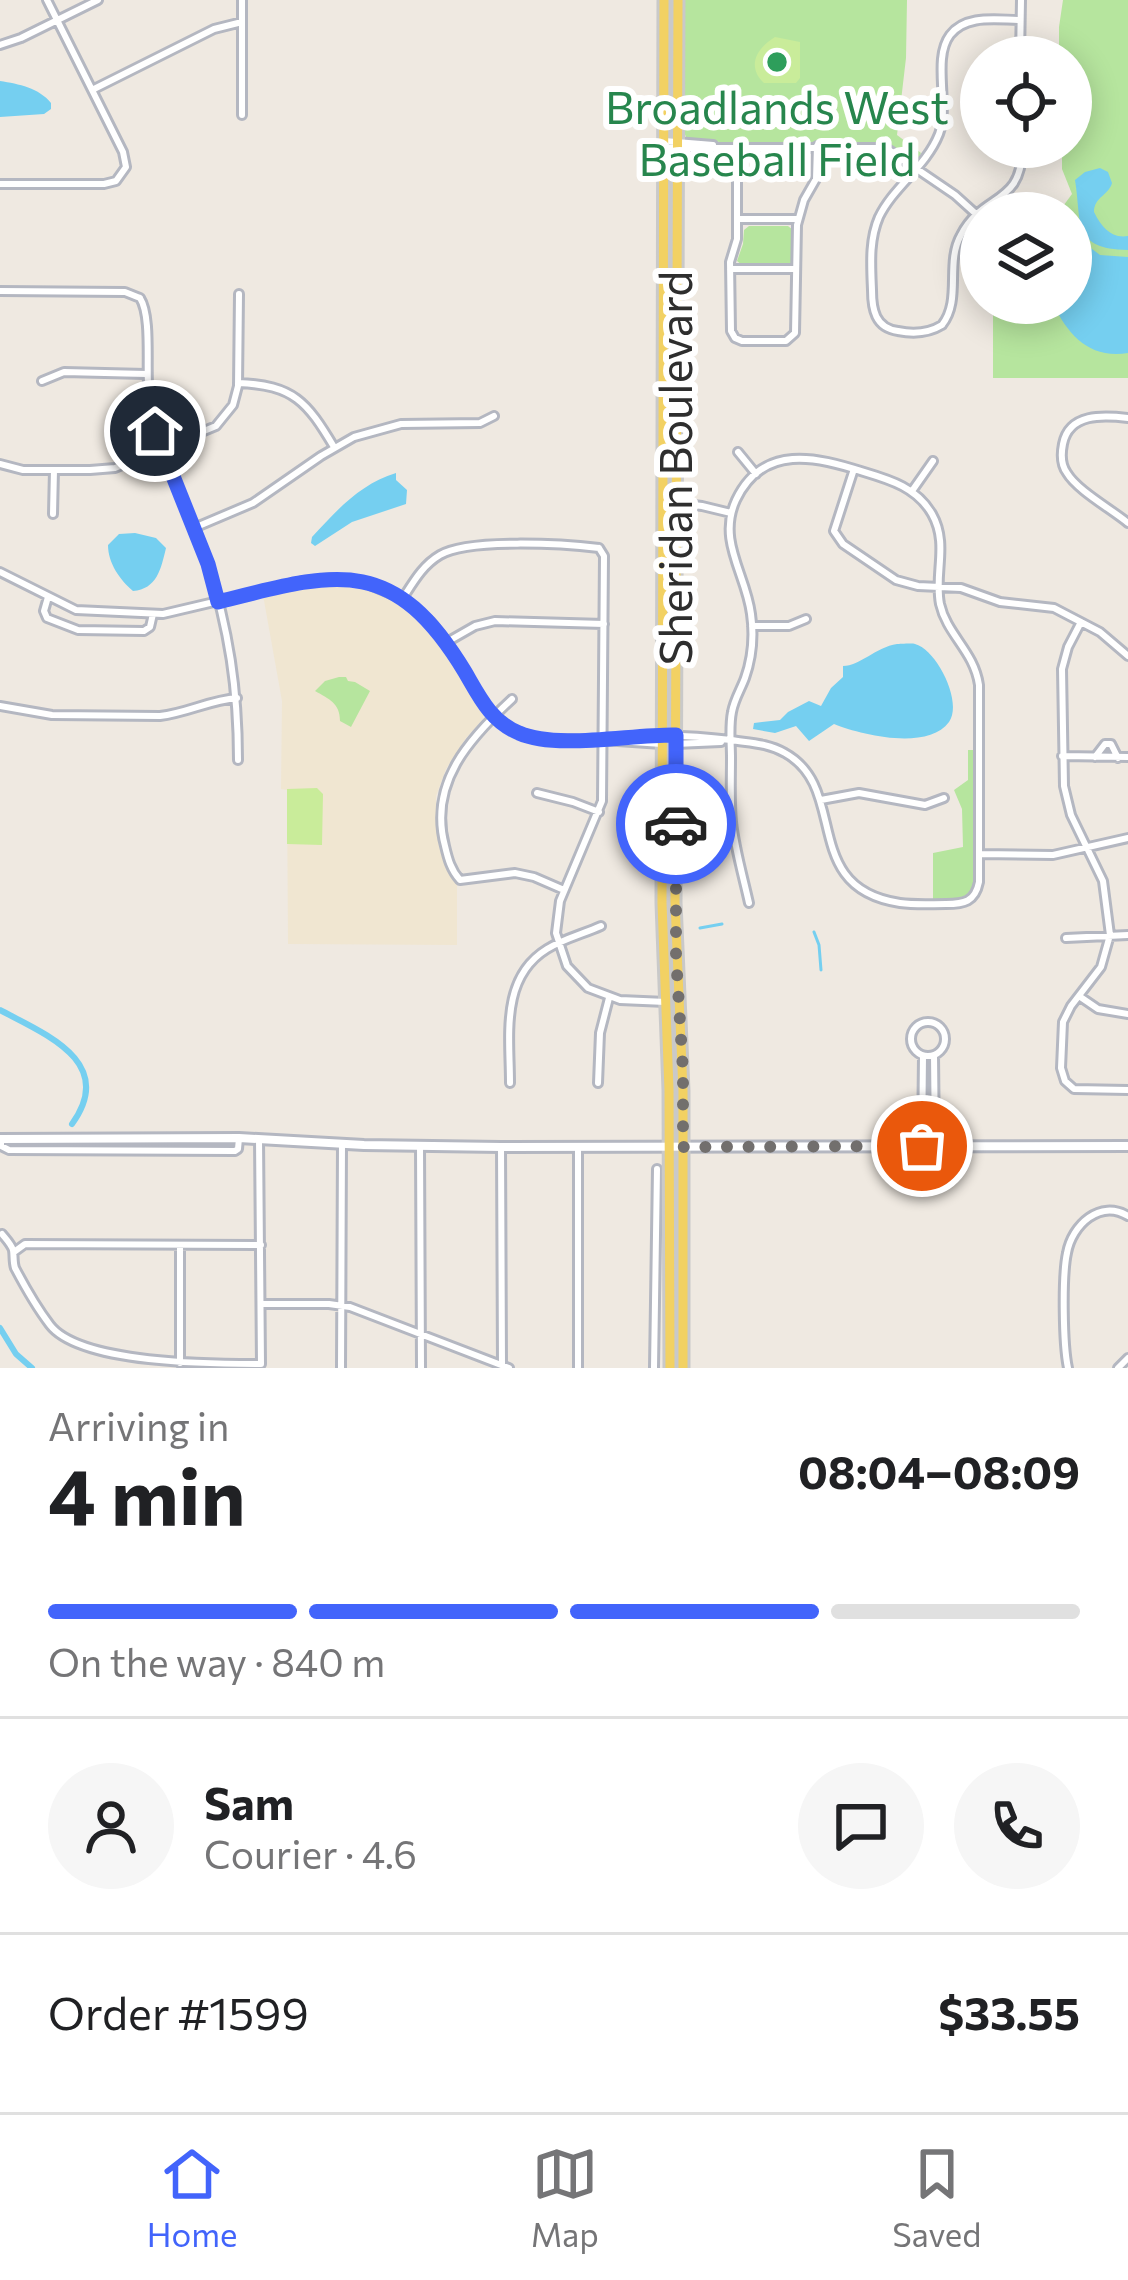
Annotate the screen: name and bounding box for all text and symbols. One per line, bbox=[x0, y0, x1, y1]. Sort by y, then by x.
map controls bbox=[960, 36, 1092, 324]
button: locate bbox=[960, 36, 1092, 168]
marker: Broadlands West Baseball Field bbox=[764, 49, 790, 75]
place label: Broadlands West Baseball Field bbox=[605, 78, 949, 185]
button: layers bbox=[960, 192, 1092, 324]
street label: Sheridan Boulevard bbox=[646, 271, 701, 665]
pin bbox=[104, 380, 206, 482]
icon: home bbox=[122, 398, 188, 464]
courier bbox=[616, 764, 736, 884]
icon: car bbox=[643, 791, 709, 857]
pin bbox=[871, 1095, 973, 1197]
icon: bag bbox=[889, 1113, 955, 1179]
text: Arriving in bbox=[48, 1401, 229, 1449]
text: 08:04–08:09 bbox=[798, 1443, 1080, 1498]
text: 4 min bbox=[48, 1446, 246, 1541]
text: On the way · 840 m bbox=[48, 1637, 385, 1685]
button: person bbox=[48, 1763, 174, 1889]
button: chat bbox=[798, 1763, 924, 1889]
button: phone bbox=[954, 1763, 1080, 1889]
text: Sam bbox=[204, 1774, 294, 1829]
text: Courier · 4.6 bbox=[204, 1829, 417, 1877]
text: Order #1599 bbox=[48, 1984, 309, 2039]
text: $33.55 bbox=[938, 1984, 1080, 2039]
tab: Home bbox=[147, 2141, 237, 2254]
tab: Map bbox=[531, 2141, 599, 2254]
tab: Saved bbox=[892, 2141, 981, 2254]

